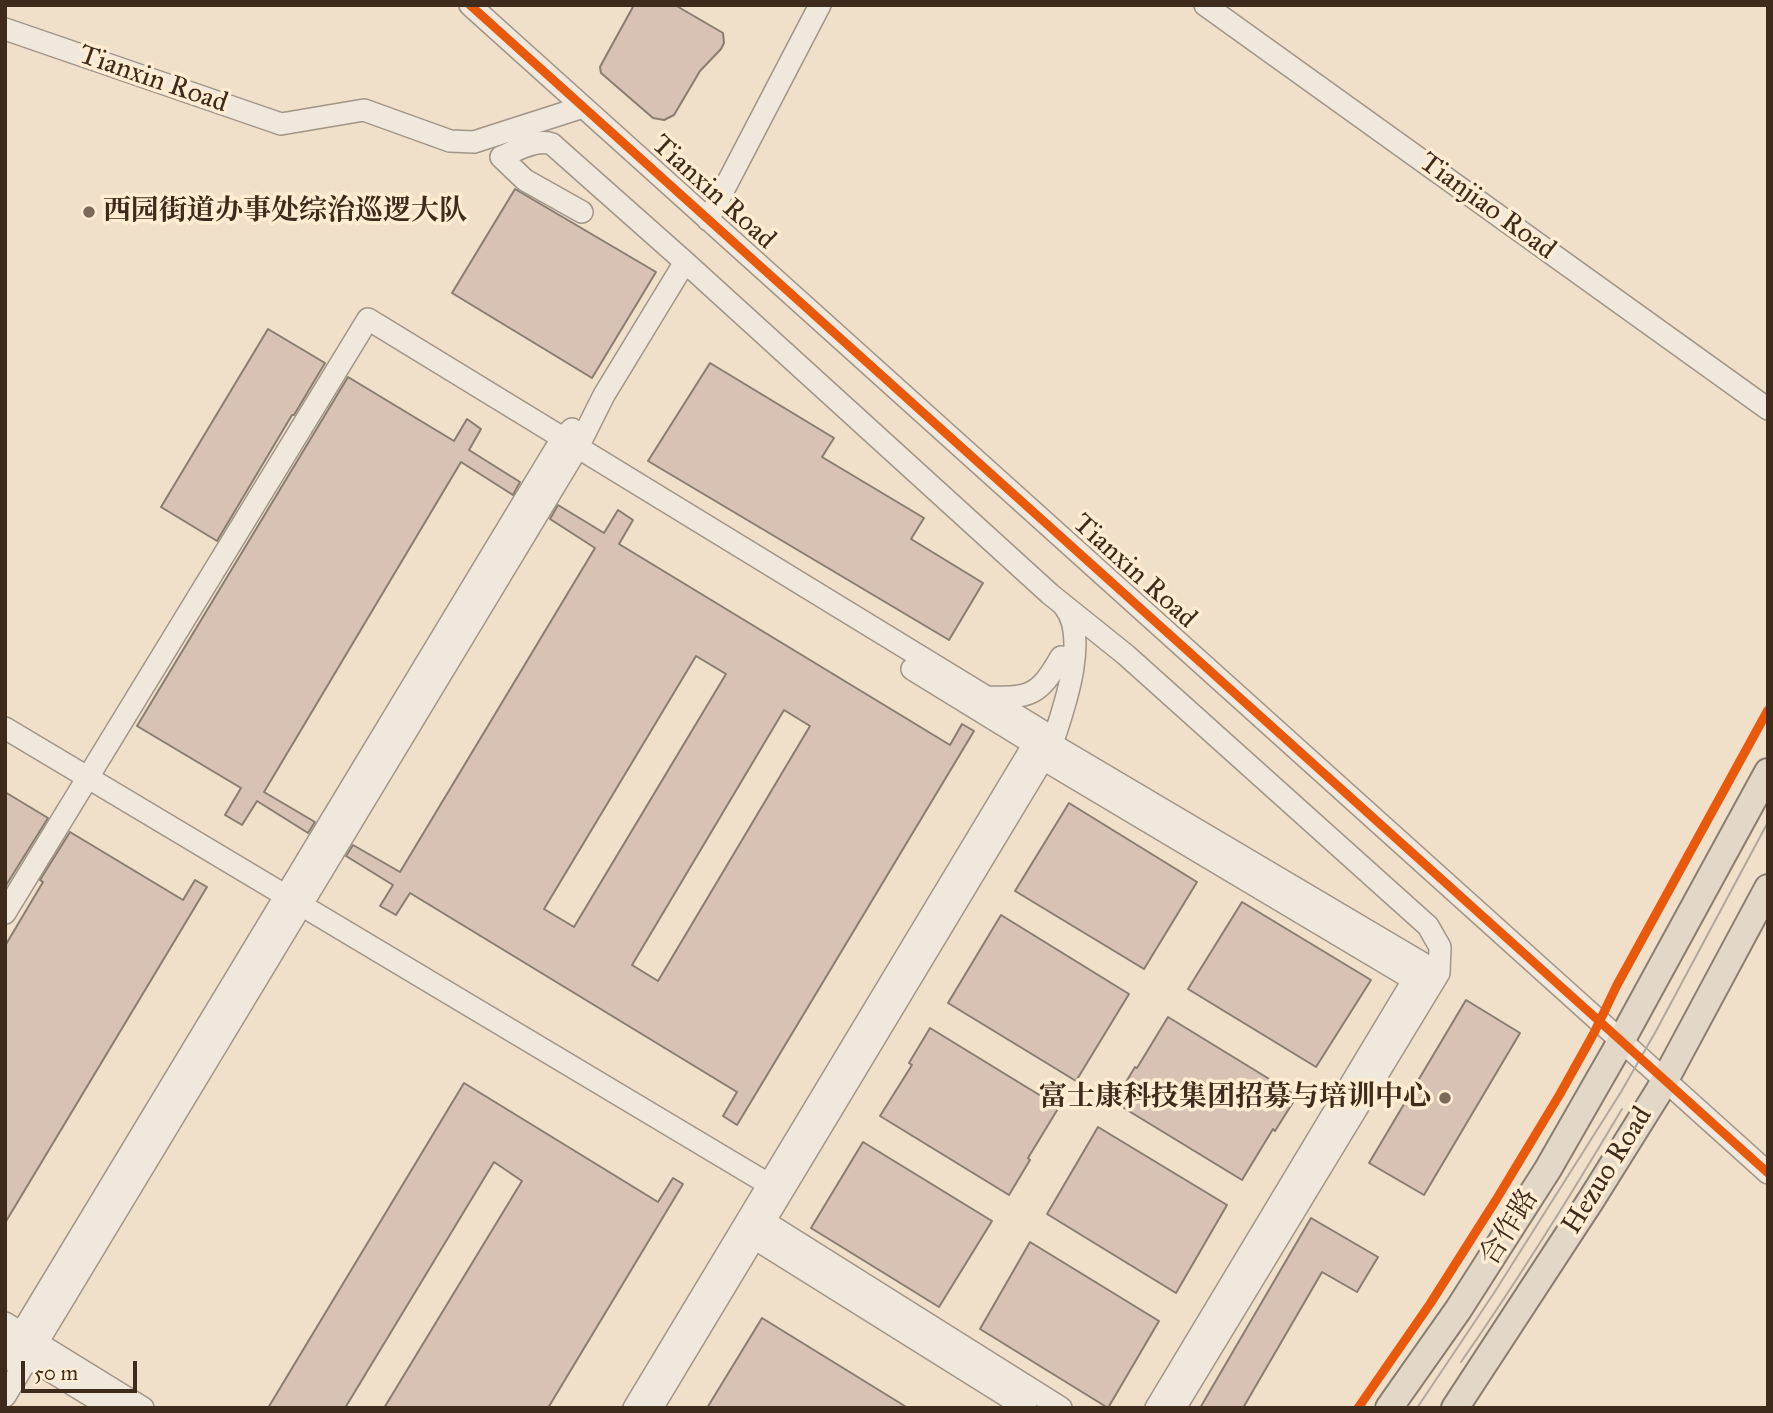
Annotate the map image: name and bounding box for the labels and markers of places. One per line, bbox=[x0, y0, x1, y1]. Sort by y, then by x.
place label: 西园街道办事处综治巡逻大队 bbox=[103, 195, 467, 229]
marker: 西园街道办事处综治巡逻大队 bbox=[81, 204, 97, 220]
place label: 富士康科技集团招募与培训中心 bbox=[1039, 1081, 1431, 1115]
marker: 富士康科技集团招募与培训中心 bbox=[1437, 1090, 1453, 1106]

